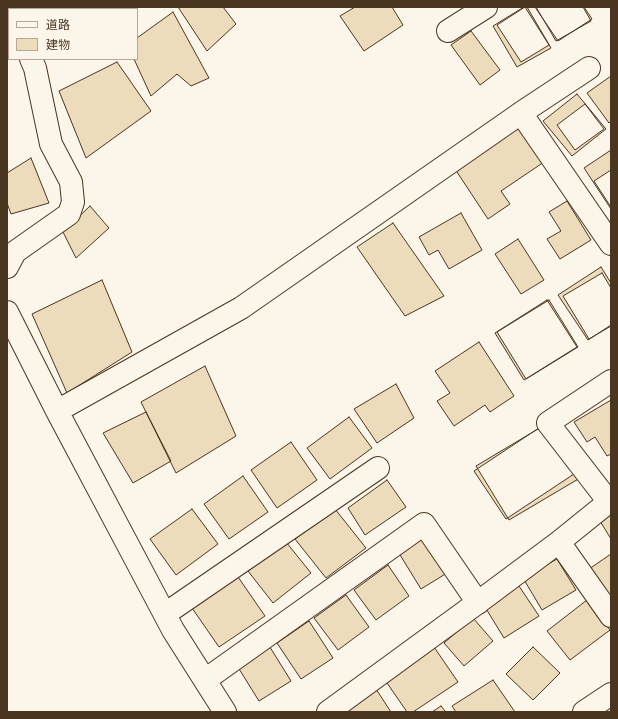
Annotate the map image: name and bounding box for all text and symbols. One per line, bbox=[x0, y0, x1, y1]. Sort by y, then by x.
legend bbox=[8, 8, 138, 60]
text: 道路 bbox=[46, 17, 70, 33]
text: 建物 bbox=[46, 37, 70, 53]

